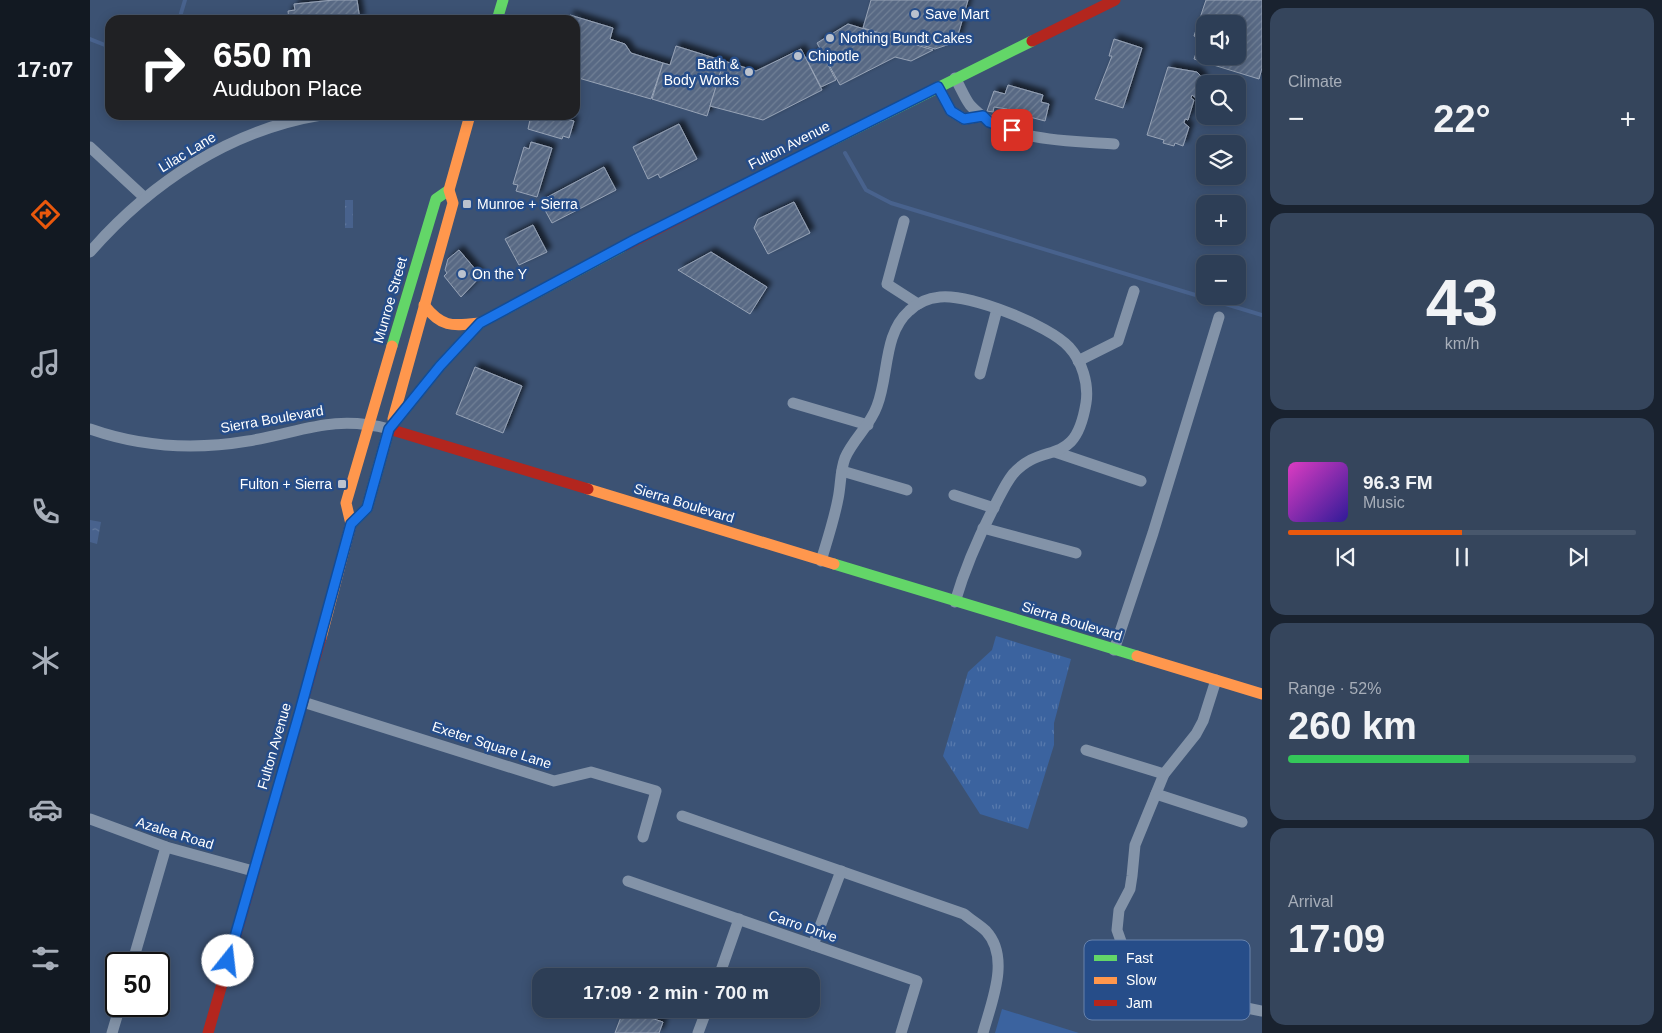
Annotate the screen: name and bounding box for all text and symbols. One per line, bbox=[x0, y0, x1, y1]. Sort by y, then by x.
place label: Save Mart bbox=[925, 6, 989, 22]
marker: Save Mart bbox=[909, 8, 921, 20]
map controls bbox=[1196, 15, 1246, 305]
button: sound bbox=[1196, 15, 1246, 65]
place label: Nothing Bundt Cakes bbox=[840, 30, 972, 46]
marker: Nothing Bundt Cakes bbox=[824, 32, 836, 44]
icon: right bbox=[130, 35, 195, 100]
text: 650 m bbox=[213, 35, 312, 74]
place label: Chipotle bbox=[808, 48, 860, 64]
marker: Chipotle bbox=[792, 50, 804, 62]
place label: Bath & Body Works bbox=[664, 56, 740, 88]
text: 17:07 bbox=[17, 57, 73, 82]
marker: Bath & Body Works bbox=[743, 66, 755, 78]
text: Climate bbox=[1288, 73, 1342, 90]
button: search bbox=[1196, 75, 1246, 125]
text: Audubon Place bbox=[213, 76, 362, 101]
text: 22° bbox=[1433, 98, 1491, 140]
text: − bbox=[1288, 103, 1304, 134]
text: + bbox=[1620, 103, 1636, 134]
pin bbox=[991, 109, 1033, 151]
icon: arrive bbox=[998, 116, 1026, 144]
street label: Fulton Avenue bbox=[746, 118, 833, 172]
street label: Lilac Lane bbox=[156, 129, 219, 175]
button: layers bbox=[1196, 135, 1246, 185]
button: + bbox=[1196, 195, 1246, 245]
place label: Munroe + Sierra bbox=[477, 196, 578, 212]
icon: directions bbox=[28, 197, 63, 232]
marker: Munroe + Sierra bbox=[461, 198, 473, 210]
street label: Munroe Street bbox=[370, 255, 410, 345]
button: − bbox=[1196, 255, 1246, 305]
place label: On the Y bbox=[472, 266, 528, 282]
text: 43 bbox=[1426, 266, 1498, 339]
marker: On the Y bbox=[456, 268, 468, 280]
text: km/h bbox=[1445, 335, 1479, 352]
icon: music bbox=[28, 346, 63, 381]
street label: Sierra Boulevard bbox=[219, 402, 325, 436]
text: 96.3 FM bbox=[1363, 472, 1433, 493]
place label: Fulton + Sierra bbox=[240, 476, 332, 492]
marker: Fulton + Sierra bbox=[336, 478, 348, 490]
street label: Sierra Boulevard bbox=[632, 480, 736, 526]
icon: phone bbox=[28, 494, 63, 529]
text: Music bbox=[1363, 494, 1405, 511]
icon: previous bbox=[1332, 543, 1360, 571]
icon: pause bbox=[1448, 543, 1476, 571]
icon: next bbox=[1564, 543, 1592, 571]
street label: Sierra Boulevard bbox=[1020, 598, 1124, 644]
icon: climate bbox=[28, 643, 63, 678]
text: Range · 52% bbox=[1288, 680, 1381, 697]
street label: Fulton Avenue bbox=[254, 701, 294, 791]
text: 260 km bbox=[1288, 705, 1417, 747]
street label: Exeter Square Lane bbox=[430, 718, 554, 772]
icon: car bbox=[28, 792, 63, 827]
street label: Azalea Road bbox=[134, 814, 216, 852]
text: Arrival bbox=[1288, 893, 1333, 910]
street label: Carro Drive bbox=[767, 907, 840, 945]
text: 17:09 bbox=[1288, 918, 1385, 960]
position arrow bbox=[201, 934, 253, 986]
legend bbox=[1084, 940, 1250, 1020]
icon: filters bbox=[28, 941, 63, 976]
text: Fast bbox=[1126, 950, 1153, 966]
speed limit sign: 50 bbox=[105, 952, 170, 1017]
text: Slow bbox=[1126, 972, 1157, 988]
text: 17:09 · 2 min · 700 m bbox=[583, 982, 769, 1003]
text: Jam bbox=[1126, 995, 1152, 1011]

